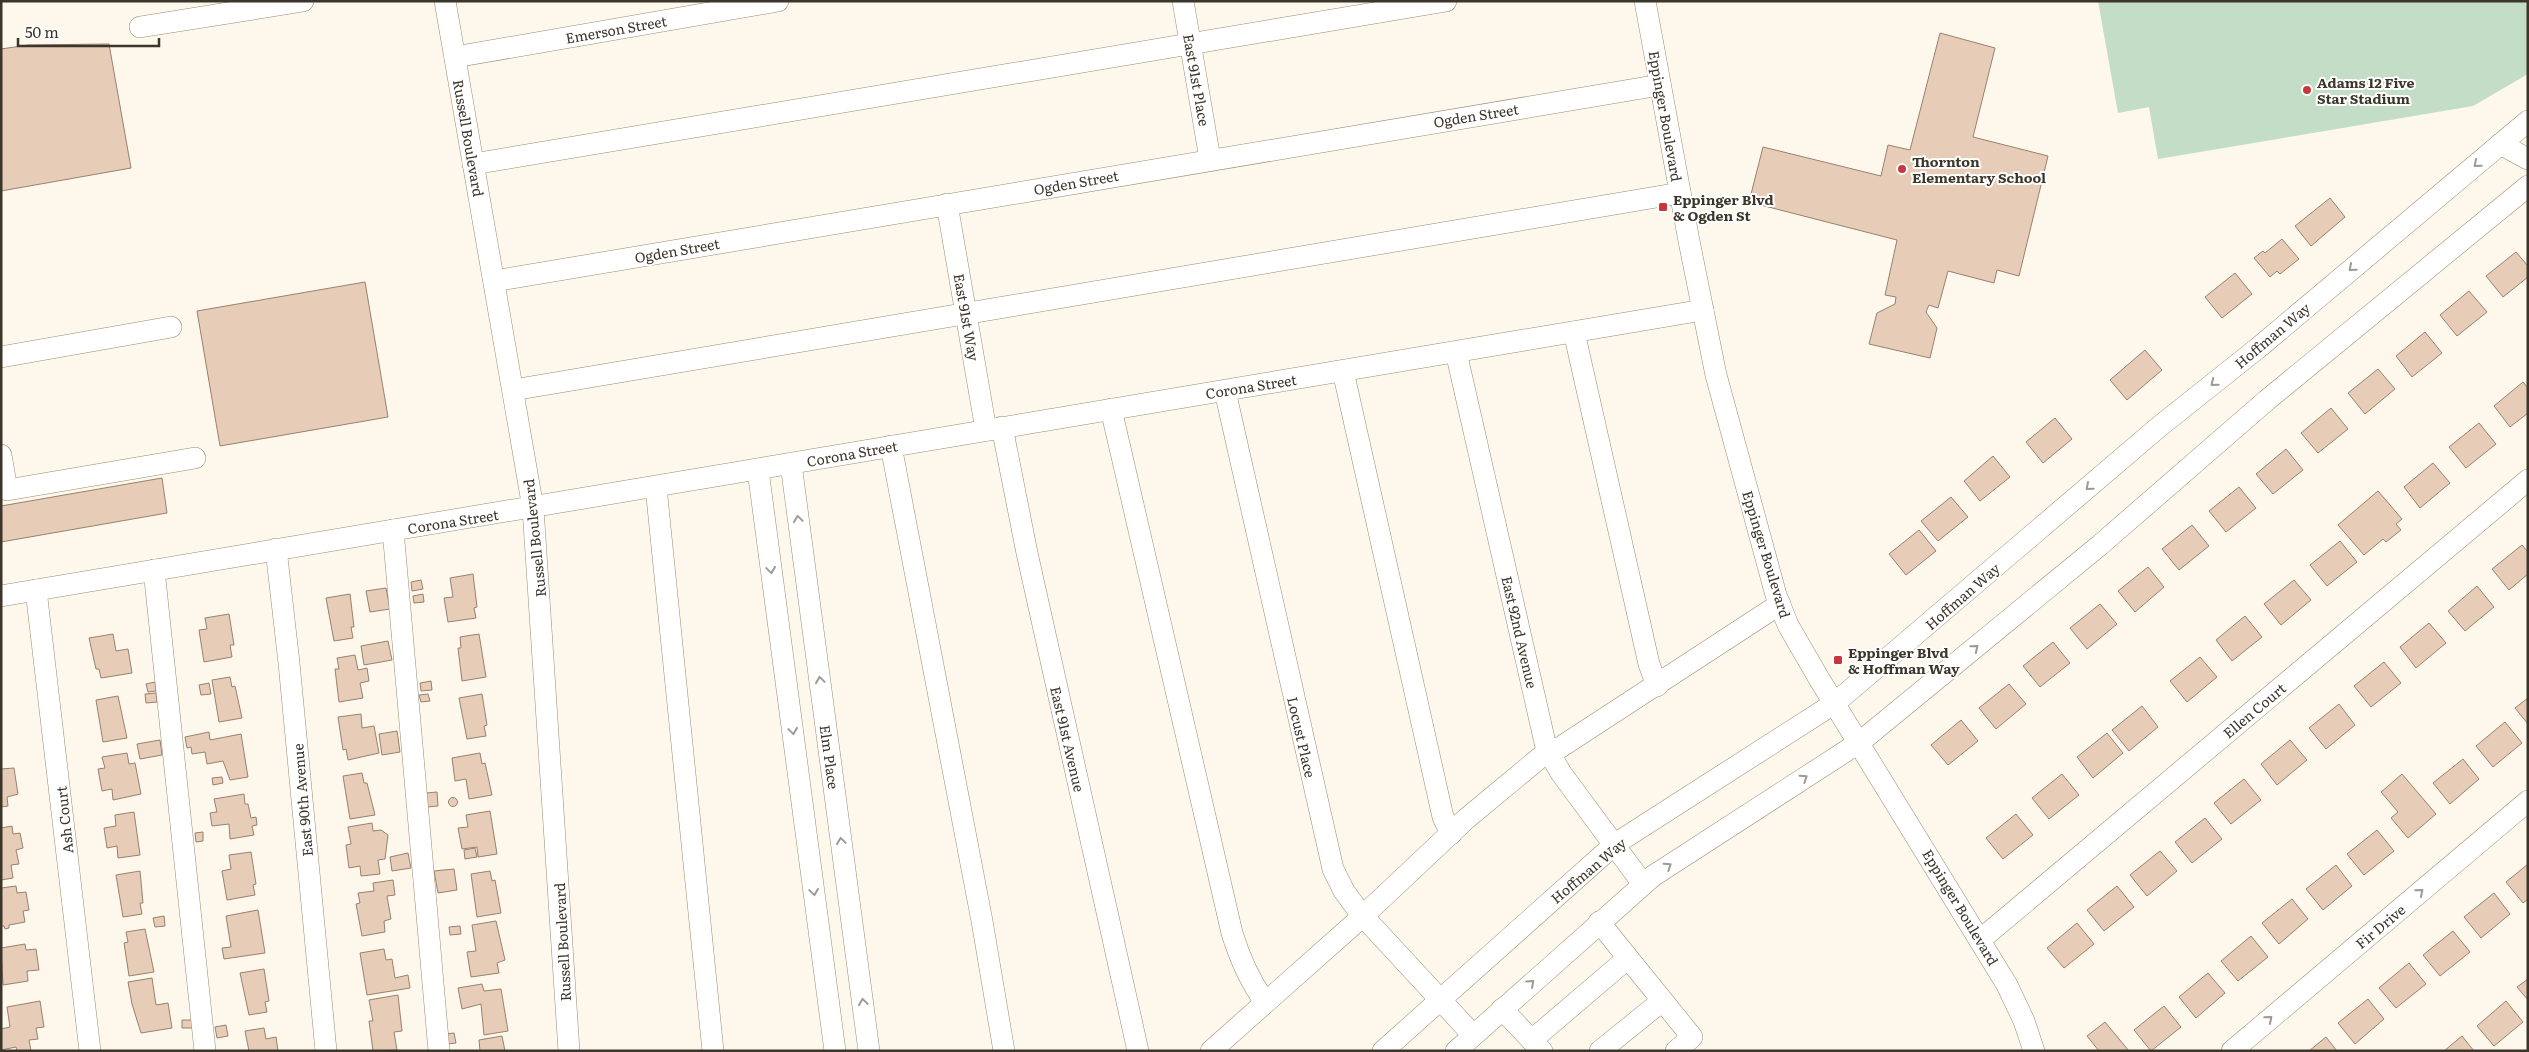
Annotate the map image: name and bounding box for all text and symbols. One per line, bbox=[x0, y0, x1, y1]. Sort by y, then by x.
street label: Emerson Street bbox=[564, 10, 669, 48]
scale bar bbox=[18, 15, 159, 47]
text: 50 m bbox=[25, 20, 59, 43]
street label: East 91st Place bbox=[1179, 32, 1215, 128]
street label: Eppinger Boulevard bbox=[1645, 49, 1687, 183]
place label: Adams 12 Five Star Stadium bbox=[2317, 72, 2414, 108]
street label: Russell Boulevard bbox=[449, 78, 489, 199]
marker: Adams 12 Five Star Stadium bbox=[2301, 84, 2313, 96]
street label: Ogden Street bbox=[1432, 98, 1520, 132]
place label: Thornton Elementary School bbox=[1912, 151, 2046, 187]
one-way arrow bbox=[2473, 158, 2482, 167]
marker: Thornton Elementary School bbox=[1896, 163, 1908, 175]
street label: Ogden Street bbox=[1032, 165, 1120, 199]
place label: Eppinger Blvd & Ogden St bbox=[1673, 189, 1774, 225]
marker: Eppinger Blvd & Ogden St bbox=[1657, 201, 1669, 213]
street label: Ogden Street bbox=[633, 233, 721, 267]
one-way arrow bbox=[2349, 262, 2358, 271]
street label: East 91st Way bbox=[949, 272, 985, 363]
street label: Hoffman Way bbox=[2230, 297, 2315, 372]
street label: Corona Street bbox=[1204, 369, 1298, 403]
one-way arrow bbox=[2211, 377, 2220, 385]
street label: Corona Street bbox=[805, 435, 899, 471]
street label: Russell Boulevard bbox=[518, 478, 550, 598]
one-way arrow bbox=[2086, 481, 2095, 490]
street label: Eppinger Boulevard bbox=[1738, 488, 1796, 621]
street label: Corona Street bbox=[406, 504, 500, 538]
one-way arrow bbox=[794, 515, 804, 524]
street label: Hoffman Way bbox=[1920, 557, 2004, 634]
one-way arrow bbox=[765, 567, 776, 575]
street label: East 92nd Avenue bbox=[1497, 574, 1543, 690]
place label: Eppinger Blvd & Hoffman Way bbox=[1848, 642, 1960, 678]
one-way arrow bbox=[1969, 645, 1978, 653]
marker: Eppinger Blvd & Hoffman Way bbox=[1832, 654, 1844, 666]
one-way arrow bbox=[815, 676, 826, 684]
street label: Ellen Court bbox=[2218, 678, 2290, 742]
street label: East 91st Avenue bbox=[1046, 684, 1090, 794]
street label: Locust Place bbox=[1283, 695, 1321, 779]
street label: Elm Place bbox=[816, 724, 844, 790]
one-way arrow bbox=[787, 728, 798, 736]
street label: East 90th Avenue bbox=[287, 743, 317, 857]
one-way arrow bbox=[1799, 775, 1808, 784]
street label: Ash Court bbox=[50, 785, 77, 855]
street label: Hoffman Way bbox=[1546, 832, 1631, 907]
one-way arrow bbox=[837, 837, 847, 846]
street label: Eppinger Boulevard bbox=[1918, 845, 2004, 969]
one-way arrow bbox=[1662, 863, 1671, 872]
street label: Russell Boulevard bbox=[549, 882, 575, 1002]
one-way arrow bbox=[808, 889, 819, 897]
one-way arrow bbox=[2414, 889, 2423, 898]
street label: Fir Drive bbox=[2351, 899, 2409, 953]
one-way arrow bbox=[1526, 980, 1535, 989]
one-way arrow bbox=[858, 998, 869, 1006]
one-way arrow bbox=[2263, 1017, 2272, 1025]

